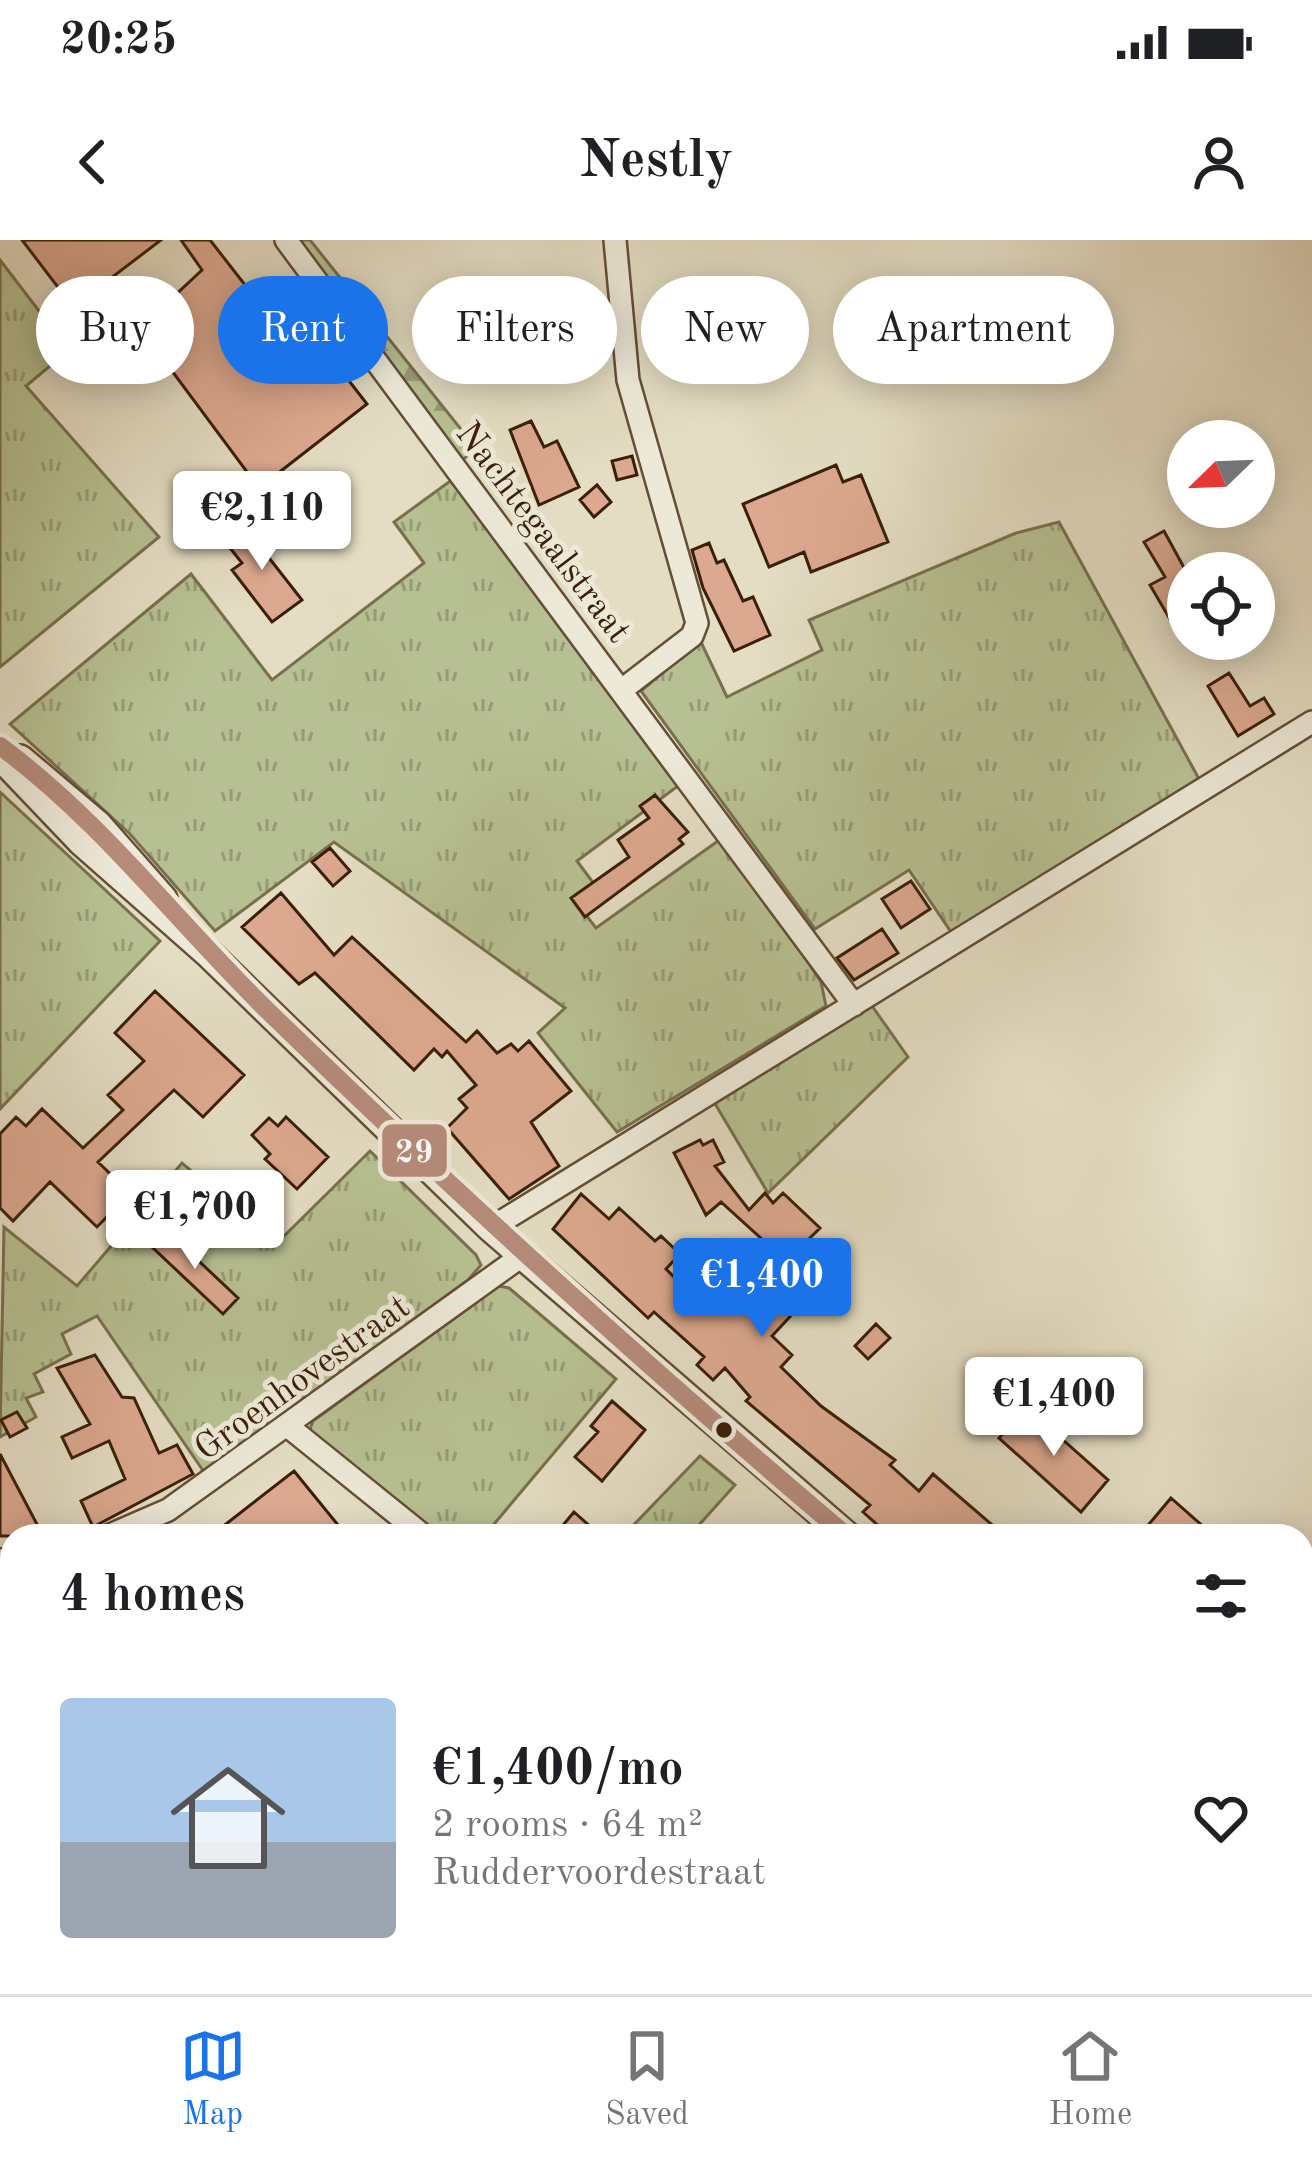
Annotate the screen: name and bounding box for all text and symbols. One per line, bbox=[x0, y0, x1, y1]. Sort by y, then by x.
text: 20:25 bbox=[60, 19, 177, 64]
icon: back bbox=[60, 129, 126, 195]
icon: person bbox=[1186, 129, 1252, 195]
text: Nestly bbox=[579, 135, 733, 189]
chip: Buy bbox=[36, 276, 194, 384]
chip: Rent bbox=[218, 276, 388, 384]
chip: Filters bbox=[412, 276, 617, 384]
chip: New bbox=[641, 276, 809, 384]
chip: Apartment bbox=[833, 276, 1114, 384]
street label: Nachtegaalstraat bbox=[447, 416, 636, 650]
north arrow bbox=[1167, 420, 1275, 528]
map controls bbox=[1167, 420, 1275, 660]
pin: €2,110 bbox=[164, 471, 360, 573]
text: €2,110 bbox=[200, 490, 324, 529]
button: locate bbox=[1167, 552, 1275, 660]
line badge: 29 bbox=[380, 1122, 449, 1179]
text: 29 bbox=[395, 1137, 433, 1170]
pin: €1,700 bbox=[97, 1170, 293, 1272]
text: €1,700 bbox=[133, 1189, 257, 1228]
pin: €1,400 bbox=[664, 1238, 860, 1340]
text: €1,400 bbox=[700, 1257, 824, 1296]
street label: Groenhovestraat bbox=[189, 1290, 417, 1469]
pin: €1,400 bbox=[956, 1357, 1152, 1459]
text: €1,400 bbox=[992, 1376, 1116, 1415]
unlabelled marker bbox=[713, 1419, 735, 1441]
icon: filters bbox=[1188, 1563, 1254, 1629]
text: 4 homes bbox=[60, 1571, 245, 1622]
text: €1,400/mo bbox=[432, 1745, 684, 1796]
icon: home bbox=[156, 1746, 300, 1890]
icon: heart bbox=[1188, 1785, 1254, 1851]
text: 2 rooms · 64 m² bbox=[432, 1806, 703, 1845]
text: Ruddervoordestraat bbox=[432, 1854, 766, 1893]
tab: Map bbox=[180, 2023, 246, 2136]
tab: Saved bbox=[605, 2023, 689, 2136]
tab: Home bbox=[1049, 2023, 1132, 2136]

